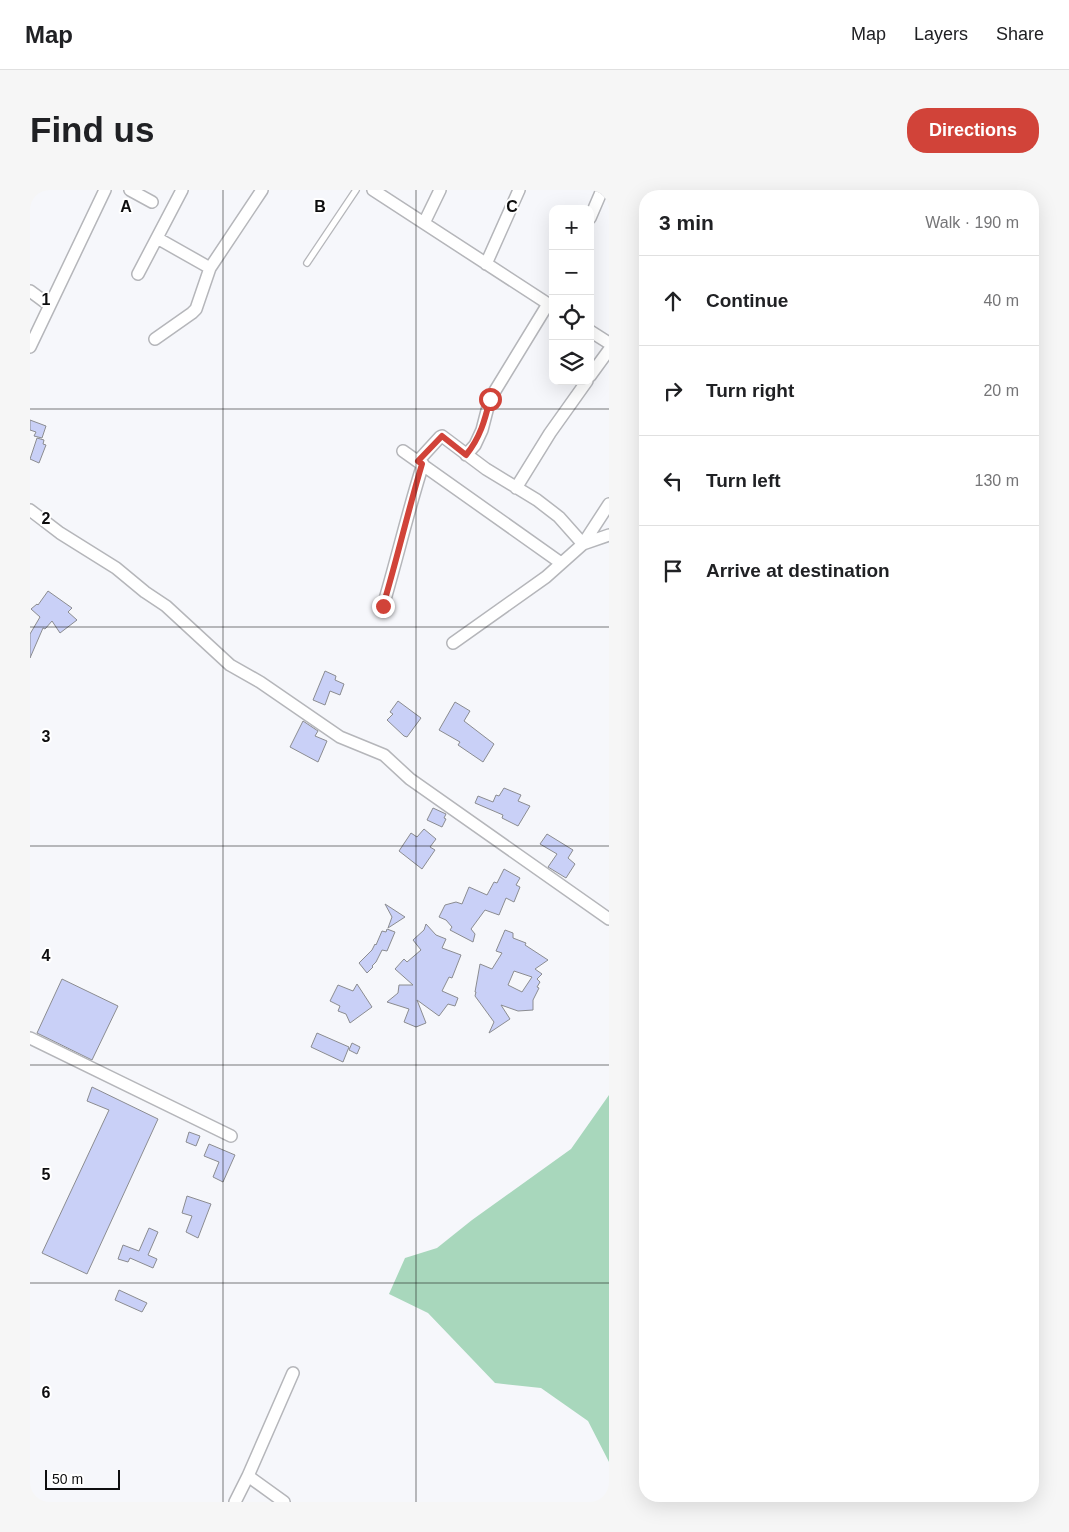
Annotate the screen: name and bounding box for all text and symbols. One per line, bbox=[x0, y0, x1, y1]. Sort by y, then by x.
text: Map bbox=[25, 21, 73, 48]
text: Map bbox=[851, 24, 886, 44]
text: Layers bbox=[914, 24, 968, 44]
text: Share bbox=[996, 24, 1044, 44]
button: Directions bbox=[907, 108, 1039, 153]
text: Find us bbox=[30, 110, 154, 149]
text: A bbox=[120, 198, 132, 215]
text: B bbox=[314, 198, 326, 215]
text: C bbox=[506, 198, 518, 215]
map controls bbox=[549, 205, 594, 385]
button: + bbox=[549, 205, 594, 250]
text: 3 min bbox=[659, 211, 714, 234]
text: Walk · 190 m bbox=[925, 214, 1019, 231]
button: − bbox=[549, 250, 594, 295]
icon: ahead bbox=[659, 287, 687, 315]
text: Continue bbox=[706, 290, 788, 311]
text: 1 bbox=[42, 291, 51, 308]
text: 40 m bbox=[983, 292, 1019, 309]
button: locate bbox=[549, 295, 594, 340]
button: layers bbox=[549, 340, 594, 385]
icon: right bbox=[659, 377, 687, 405]
text: Turn right bbox=[706, 380, 794, 401]
text: 20 m bbox=[983, 382, 1019, 399]
route start bbox=[479, 388, 502, 411]
icon: left bbox=[659, 467, 687, 495]
text: Turn left bbox=[706, 470, 781, 491]
text: 130 m bbox=[975, 472, 1019, 489]
text: 2 bbox=[42, 510, 51, 527]
icon: arrive bbox=[659, 557, 687, 585]
text: Arrive at destination bbox=[706, 560, 890, 581]
route end bbox=[372, 595, 395, 618]
text: 3 bbox=[42, 728, 51, 745]
text: 4 bbox=[42, 947, 51, 964]
text: 5 bbox=[42, 1166, 51, 1183]
text: 6 bbox=[42, 1384, 51, 1401]
scale bar bbox=[45, 1467, 120, 1490]
text: 50 m bbox=[52, 1471, 83, 1487]

